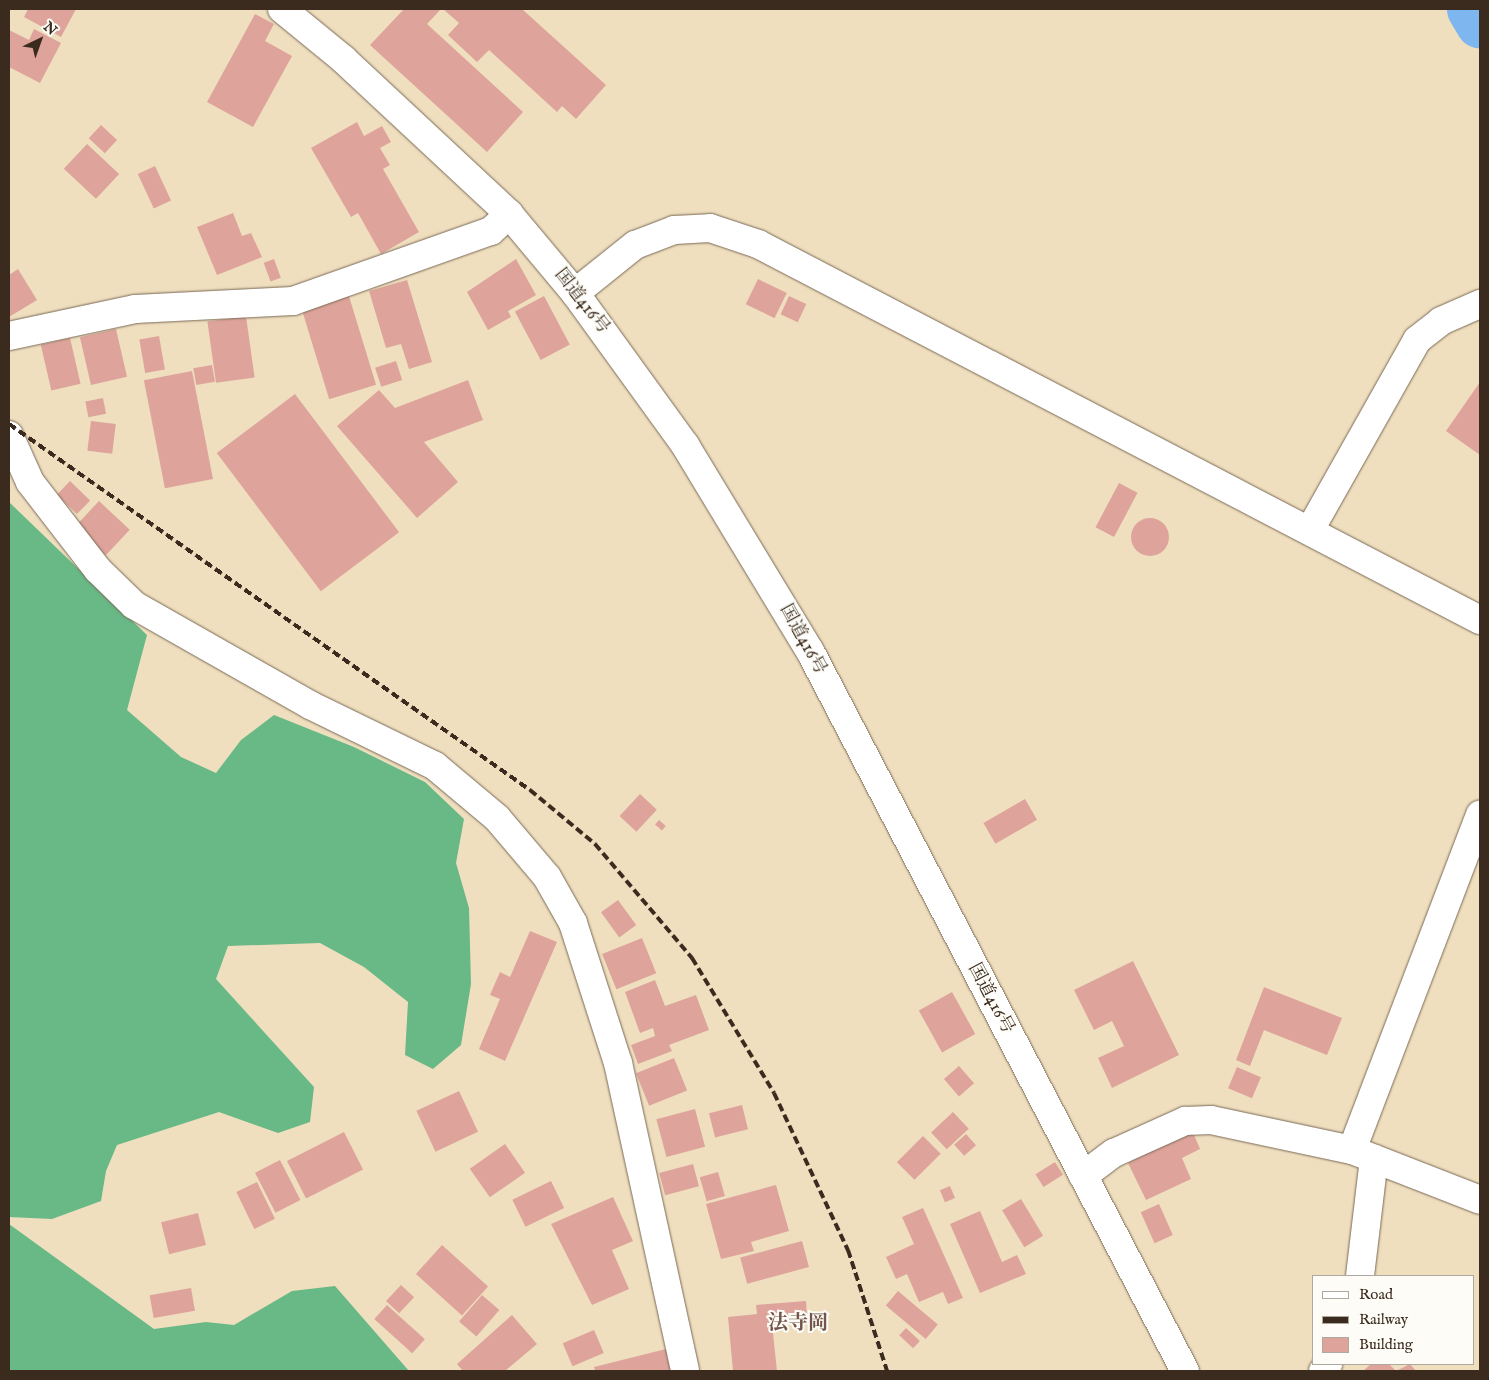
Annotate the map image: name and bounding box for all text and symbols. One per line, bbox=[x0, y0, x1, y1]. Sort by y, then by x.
north arrow bbox=[15, 15, 65, 65]
text: N bbox=[40, 18, 61, 40]
street label: 国道416号 bbox=[549, 265, 613, 339]
street label: 国道416号 bbox=[774, 601, 830, 679]
street label: 国道416号 bbox=[962, 960, 1018, 1038]
legend bbox=[1312, 1275, 1474, 1365]
text: Road bbox=[1359, 1285, 1393, 1304]
text: Railway bbox=[1359, 1310, 1408, 1329]
district label: 法寺岡 bbox=[768, 1311, 828, 1335]
text: Building bbox=[1359, 1335, 1413, 1354]

